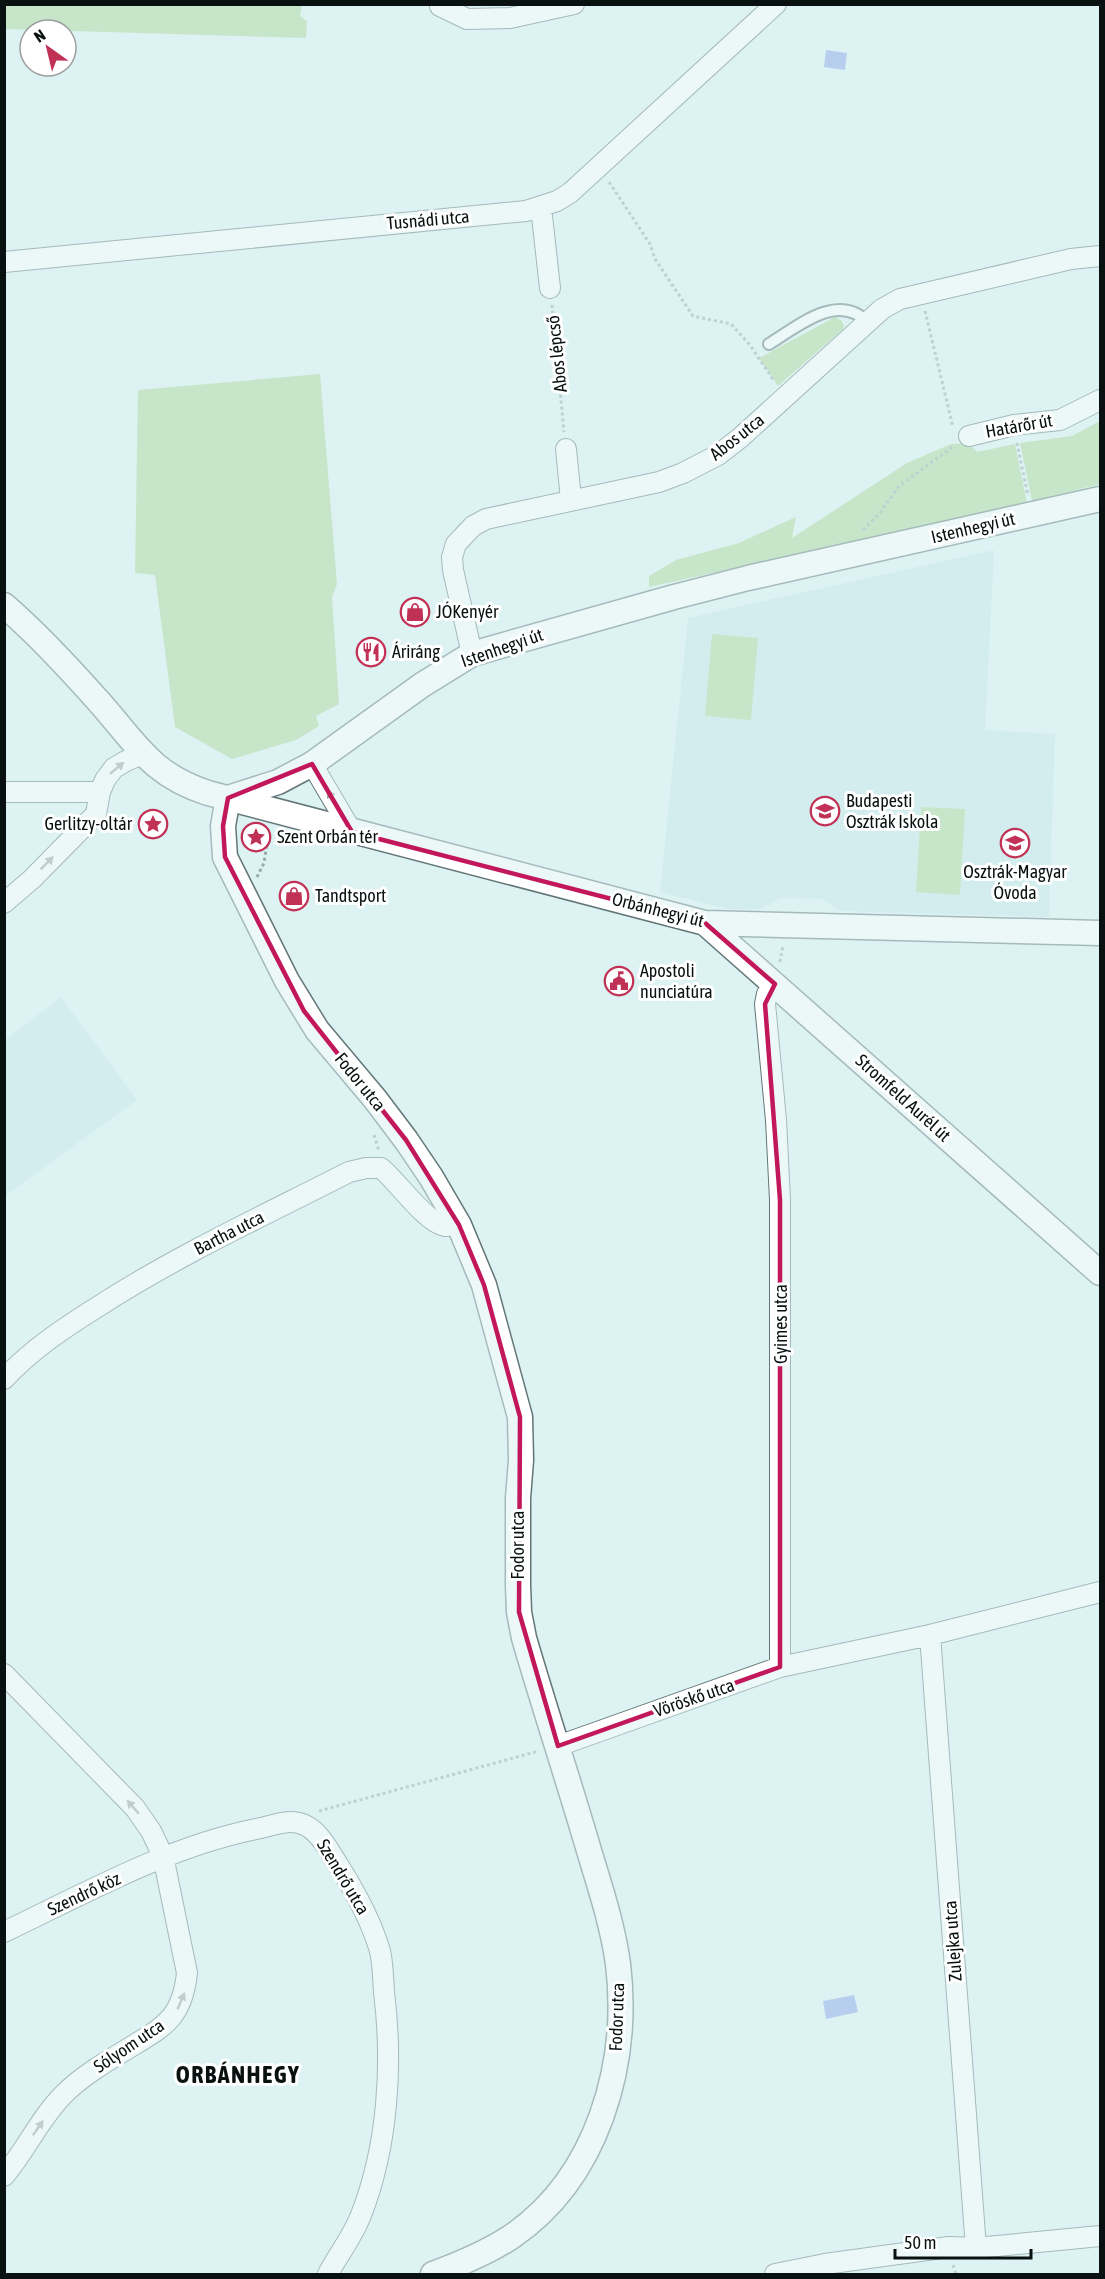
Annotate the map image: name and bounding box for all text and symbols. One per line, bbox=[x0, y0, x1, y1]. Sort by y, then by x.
north arrow bbox=[18, 18, 78, 78]
text: N bbox=[31, 25, 49, 46]
street label: Tusnádi utca bbox=[386, 205, 470, 234]
street label: Abos lépcső bbox=[542, 314, 571, 394]
street label: Abos utca bbox=[705, 409, 768, 464]
street label: Határőr út bbox=[984, 409, 1054, 442]
street label: Istenhegyi út bbox=[929, 508, 1017, 547]
shop icon: JÓKenyér bbox=[399, 596, 431, 628]
place label: JÓKenyér bbox=[436, 601, 499, 622]
street label: Istenhegyi út bbox=[458, 624, 546, 671]
restaurant icon: Áriráng bbox=[355, 636, 387, 668]
place label: Áriráng bbox=[392, 641, 440, 662]
one-way arrow bbox=[109, 762, 125, 775]
one-way arrow bbox=[327, 789, 337, 806]
place label: Budapesti Osztrák Iskola bbox=[846, 790, 938, 832]
school or university icon: Budapesti Osztrák Iskola bbox=[809, 795, 841, 827]
place icon: Gerlitzy-oltár bbox=[137, 808, 169, 840]
place label: Gerlitzy-oltár bbox=[44, 813, 133, 834]
place icon: Szent Orbán tér bbox=[240, 821, 272, 853]
place label: Szent Orbán tér bbox=[277, 826, 379, 847]
school or university icon: Osztrák-Magyar Óvoda bbox=[999, 827, 1031, 859]
one-way arrow bbox=[40, 857, 54, 871]
place label: Osztrák-Magyar Óvoda bbox=[963, 861, 1067, 903]
shop icon: Tandtsport bbox=[278, 880, 310, 912]
place label: Tandtsport bbox=[315, 885, 386, 906]
street label: Orbánhegyi út bbox=[610, 888, 706, 931]
place label: Apostoli nunciatúra bbox=[640, 960, 713, 1002]
public building icon: Apostoli nunciatúra bbox=[603, 965, 635, 997]
street label: Fodor utca bbox=[331, 1048, 390, 1115]
street label: Stromfeld Aurél út bbox=[852, 1050, 955, 1146]
street label: Bartha utca bbox=[190, 1206, 267, 1259]
street label: Gyimes utca bbox=[770, 1284, 791, 1364]
street label: Fodor utca bbox=[507, 1511, 528, 1579]
street label: Vöröskő utca bbox=[651, 1674, 737, 1721]
one-way arrow bbox=[127, 1800, 140, 1815]
street label: Szendrő utca bbox=[313, 1835, 374, 1918]
street label: Szendrő köz bbox=[44, 1867, 124, 1920]
street label: Zulejka utca bbox=[939, 1900, 966, 1982]
street label: Fodor utca bbox=[605, 1982, 628, 2052]
one-way arrow bbox=[176, 1991, 186, 2009]
street label: Sólyom utca bbox=[89, 2014, 168, 2077]
district label: ORBÁNHEGY bbox=[176, 2061, 300, 2088]
one-way arrow bbox=[32, 2120, 43, 2136]
scale bar bbox=[895, 2222, 1032, 2260]
text: 50 m bbox=[904, 2232, 936, 2253]

